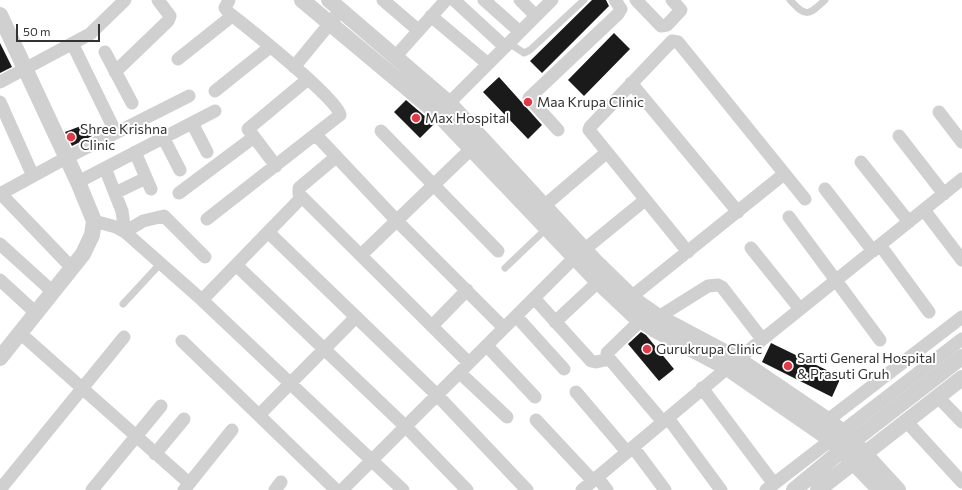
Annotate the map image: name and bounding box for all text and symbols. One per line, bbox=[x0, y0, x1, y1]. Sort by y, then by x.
scale bar bbox=[18, 16, 102, 42]
text: 50 m bbox=[23, 24, 51, 38]
place label: Maa Krupa Clinic bbox=[537, 94, 644, 110]
marker: Maa Krupa Clinic bbox=[522, 96, 534, 108]
place label: Max Hospital bbox=[425, 110, 509, 126]
marker: Max Hospital bbox=[410, 112, 422, 124]
place label: Shree Krishna Clinic bbox=[80, 121, 167, 154]
marker: Shree Krishna Clinic bbox=[65, 131, 77, 143]
place label: Gurukrupa Clinic bbox=[656, 341, 762, 357]
marker: Gurukrupa Clinic bbox=[641, 343, 653, 355]
place label: Sarti General Hospital & Prasuti Gruh bbox=[797, 350, 936, 382]
marker: Sarti General Hospital & Prasuti Gruh bbox=[782, 360, 794, 372]

